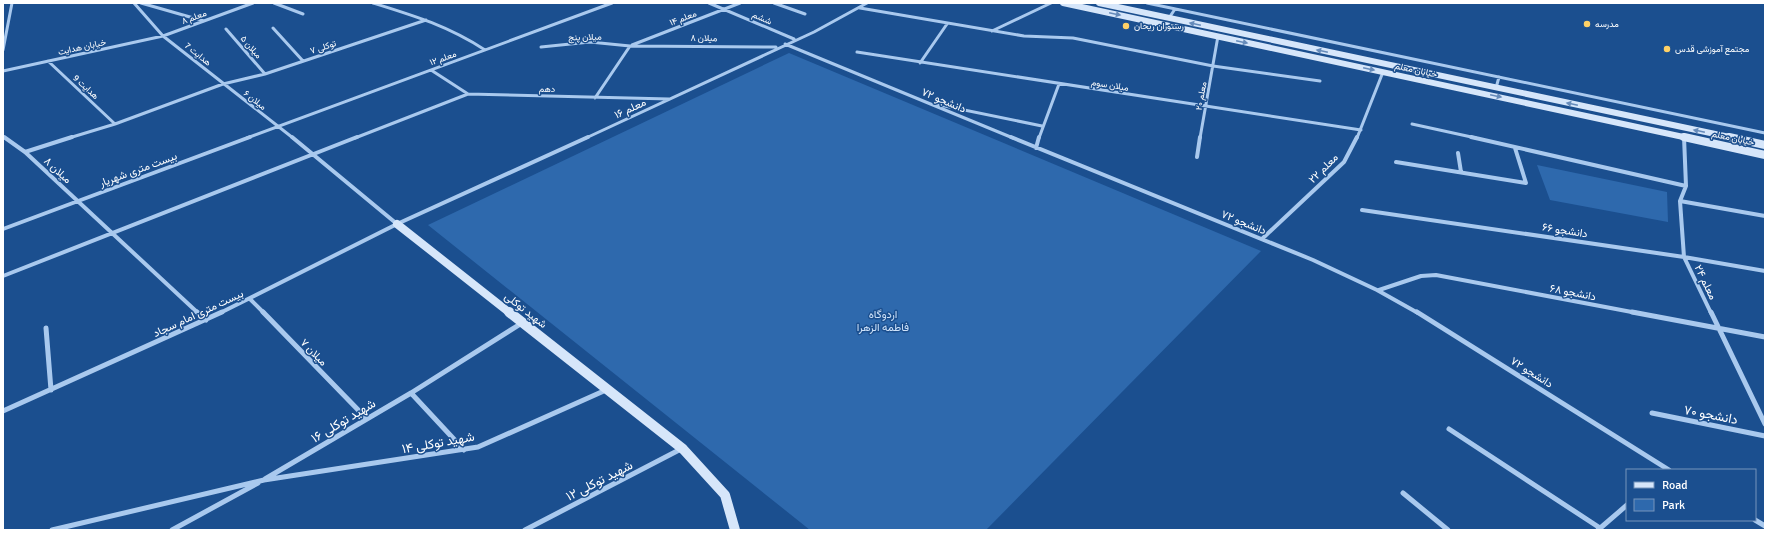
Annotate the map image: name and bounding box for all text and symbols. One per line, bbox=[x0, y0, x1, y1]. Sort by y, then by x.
street label: معلم ۸ bbox=[180, 8, 208, 27]
street label: معلم ۱۴ bbox=[668, 8, 699, 29]
street label: ششم bbox=[750, 9, 773, 28]
one-way arrow bbox=[1109, 12, 1121, 18]
marker: مدرسه bbox=[1582, 19, 1592, 29]
place label: مدرسه bbox=[1595, 19, 1619, 30]
one-way arrow bbox=[1189, 20, 1201, 26]
marker: رستوران ریحان bbox=[1121, 21, 1131, 31]
place label: رستوران ریحان bbox=[1134, 21, 1184, 32]
street label: میلان پنج bbox=[568, 32, 602, 43]
street label: میلان ۸ bbox=[690, 33, 718, 44]
street label: میلان ۵ bbox=[238, 34, 264, 61]
street label: خیابان هدایت bbox=[57, 37, 107, 58]
street label: توکلی ۷ bbox=[309, 38, 338, 57]
one-way arrow bbox=[1236, 39, 1248, 45]
street label: هدایت 7 bbox=[182, 40, 213, 68]
marker: مجتمع آموزشی قدس bbox=[1662, 44, 1672, 54]
place label: مجتمع آموزشی قدس bbox=[1675, 44, 1750, 55]
one-way arrow bbox=[1316, 47, 1328, 53]
street label: معلم ۱۲ bbox=[428, 48, 458, 68]
street label: خیابان معلم bbox=[1394, 61, 1438, 80]
one-way arrow bbox=[1363, 66, 1375, 72]
street label: هدایت 9 bbox=[71, 73, 101, 102]
street label: میلان سوم bbox=[1090, 77, 1130, 94]
street label: معلم ۲۰ bbox=[1194, 81, 1209, 111]
street label: دهم bbox=[539, 84, 555, 95]
street label: دانشجو ۷۲ bbox=[919, 85, 968, 116]
street label: میلان ۶ bbox=[241, 88, 268, 113]
one-way arrow bbox=[1490, 94, 1502, 100]
street label: معلم ۱۶ bbox=[612, 95, 649, 122]
one-way arrow bbox=[1566, 101, 1578, 107]
one-way arrow bbox=[1693, 128, 1706, 134]
street label: خیابان معلم bbox=[1711, 129, 1755, 148]
street label: بیست متری شهریار bbox=[97, 149, 179, 190]
street label: معلم ۲۲ bbox=[1306, 151, 1342, 187]
street label: میلان ۸ bbox=[41, 154, 74, 186]
street label: دانشجو ۷۲ bbox=[1219, 208, 1268, 237]
street label: دانشجو ۶۶ bbox=[1541, 220, 1589, 240]
street label: معلم ۲۴ bbox=[1691, 263, 1720, 302]
street label: دانشجو ۶۸ bbox=[1549, 282, 1597, 303]
street label: بیست متری امام سجاد bbox=[151, 287, 246, 341]
street label: شهید توکلی bbox=[502, 290, 550, 331]
park label: اردوگاه فاطمه الزهرا bbox=[857, 308, 909, 334]
street label: میلان ۷ bbox=[298, 336, 330, 369]
street label: دانشجو ۷۲ bbox=[1508, 354, 1555, 390]
street label: شهید توکلی ۱۶ bbox=[308, 395, 379, 446]
street label: دانشجو ۷۰ bbox=[1682, 402, 1739, 428]
street label: شهید توکلی ۱۴ bbox=[401, 429, 476, 457]
street label: شهید توکلی ۱۲ bbox=[563, 457, 635, 505]
legend bbox=[1626, 469, 1756, 521]
text: Road bbox=[1662, 478, 1688, 493]
text: Park bbox=[1662, 498, 1685, 513]

